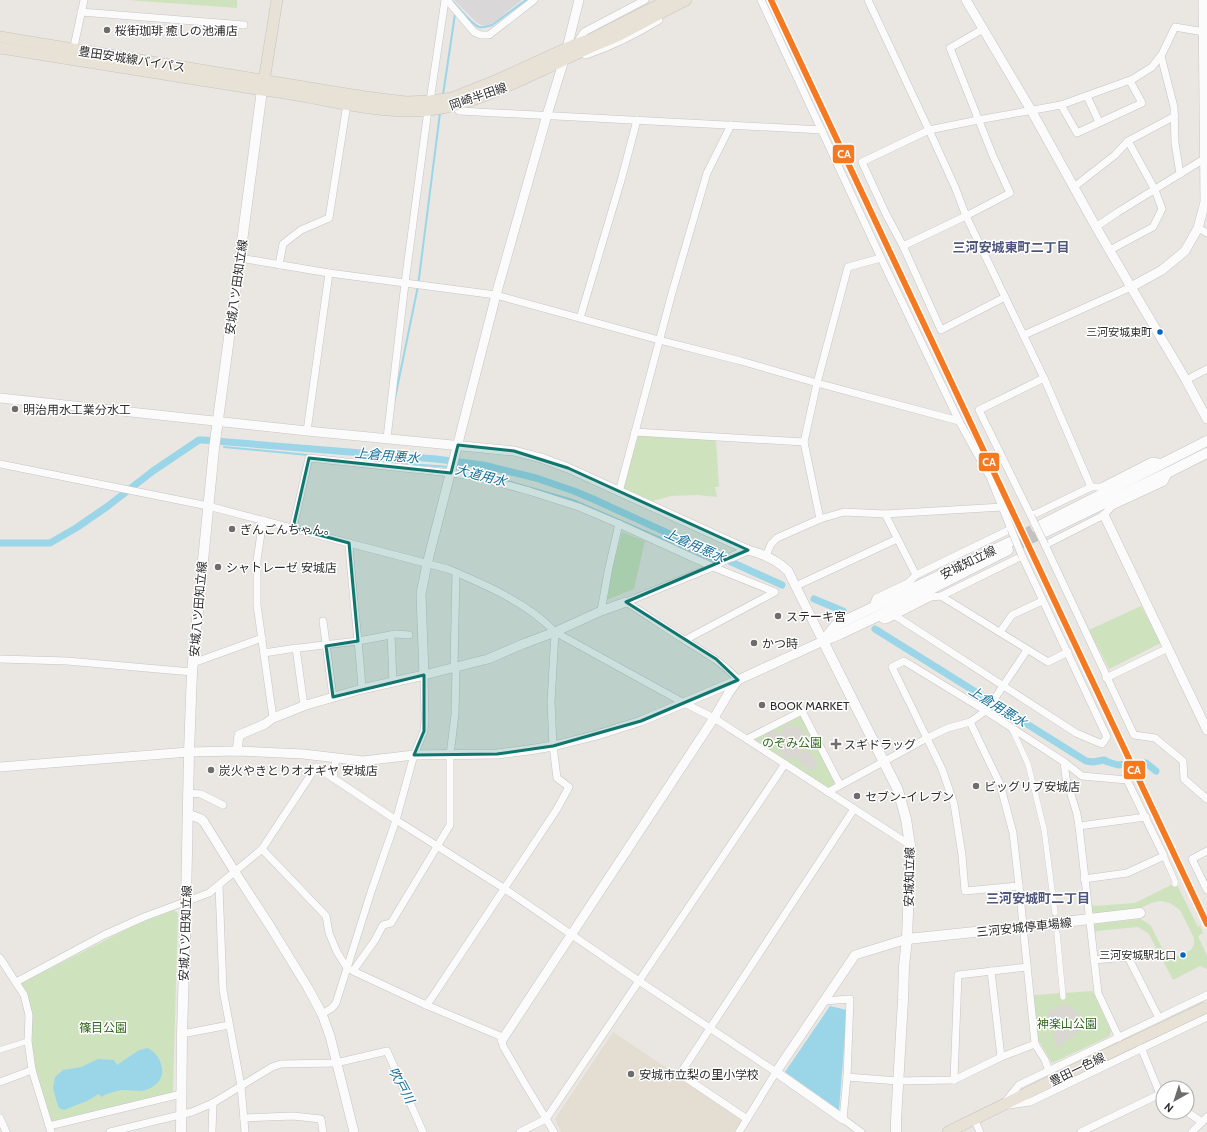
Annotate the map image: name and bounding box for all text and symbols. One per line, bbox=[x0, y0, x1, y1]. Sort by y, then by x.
place label: 桜街珈琲 癒しの池浦店 bbox=[115, 23, 238, 38]
marker: 桜街珈琲 癒しの池浦店 bbox=[102, 25, 112, 35]
street label: 豊田安城線バイパス bbox=[78, 43, 186, 75]
street label: 岡崎半田線 bbox=[447, 79, 509, 113]
line badge: CA bbox=[832, 144, 855, 164]
text: CA bbox=[837, 147, 851, 161]
street label: 安城八ツ田知立線 bbox=[222, 238, 250, 336]
district label: 三河安城東町二丁目 bbox=[952, 239, 1070, 255]
place label: 三河安城東町 bbox=[1086, 325, 1152, 339]
marker: 三河安城東町 bbox=[1155, 327, 1165, 337]
place label: 明治用水工業分水工 bbox=[23, 402, 131, 417]
marker: 明治用水工業分水工 bbox=[10, 404, 20, 414]
water label: 上倉用悪水 bbox=[354, 444, 422, 466]
line badge: CA bbox=[978, 452, 1000, 472]
text: CA bbox=[982, 455, 996, 469]
water label: 大道用水 bbox=[454, 461, 510, 490]
place label: ぎんごんちゃん。 bbox=[240, 522, 336, 537]
marker: ぎんごんちゃん。 bbox=[227, 524, 237, 534]
water label: 上倉用悪水 bbox=[662, 524, 730, 566]
street label: 安城知立線 bbox=[938, 542, 998, 582]
place label: シャトレーゼ 安城店 bbox=[226, 560, 337, 575]
street label: 安城八ツ田知立線 bbox=[186, 561, 210, 657]
marker: シャトレーゼ 安城店 bbox=[213, 562, 223, 572]
place label: ステーキ宮 bbox=[786, 609, 846, 624]
marker: ステーキ宮 bbox=[773, 611, 783, 621]
place label: かつ時 bbox=[762, 636, 798, 651]
marker: かつ時 bbox=[749, 638, 759, 648]
water label: 上倉用悪水 bbox=[966, 682, 1031, 731]
place label: BOOK MARKET bbox=[770, 698, 850, 713]
marker: BOOK MARKET bbox=[757, 700, 767, 710]
park label: のぞみ公園 bbox=[762, 735, 822, 750]
place label: スギドラッグ bbox=[844, 737, 916, 752]
marker: スギドラッグ bbox=[831, 739, 841, 749]
line badge: CA bbox=[1123, 760, 1146, 780]
place label: 炭火やきとりオオギヤ 安城店 bbox=[219, 763, 378, 778]
text: CA bbox=[1127, 763, 1141, 777]
marker: 炭火やきとりオオギヤ 安城店 bbox=[206, 765, 216, 775]
place label: ビッグリブ安城店 bbox=[984, 779, 1080, 794]
marker: ビッグリブ安城店 bbox=[971, 781, 981, 791]
place label: セブン-イレブン bbox=[865, 789, 954, 804]
marker: セブン-イレブン bbox=[852, 791, 862, 801]
street label: 安城知立線 bbox=[901, 847, 917, 907]
street label: 安城八ツ田知立線 bbox=[176, 885, 194, 981]
district label: 三河安城町二丁目 bbox=[986, 890, 1090, 906]
street label: 三河安城停車場線 bbox=[975, 915, 1073, 939]
place label: 三河安城駅北口 bbox=[1099, 948, 1176, 962]
marker: 三河安城駅北口 bbox=[1178, 950, 1188, 960]
park label: 神楽山公園 bbox=[1037, 1016, 1097, 1031]
park label: 篠目公園 bbox=[79, 1020, 127, 1035]
street label: 豊田一色線 bbox=[1047, 1049, 1107, 1089]
water label: 吹戸川 bbox=[386, 1064, 419, 1108]
place label: 安城市立梨の里小学校 bbox=[639, 1067, 759, 1082]
marker: 安城市立梨の里小学校 bbox=[626, 1069, 636, 1079]
north arrow bbox=[1155, 1080, 1195, 1120]
text: N bbox=[1161, 1100, 1176, 1116]

